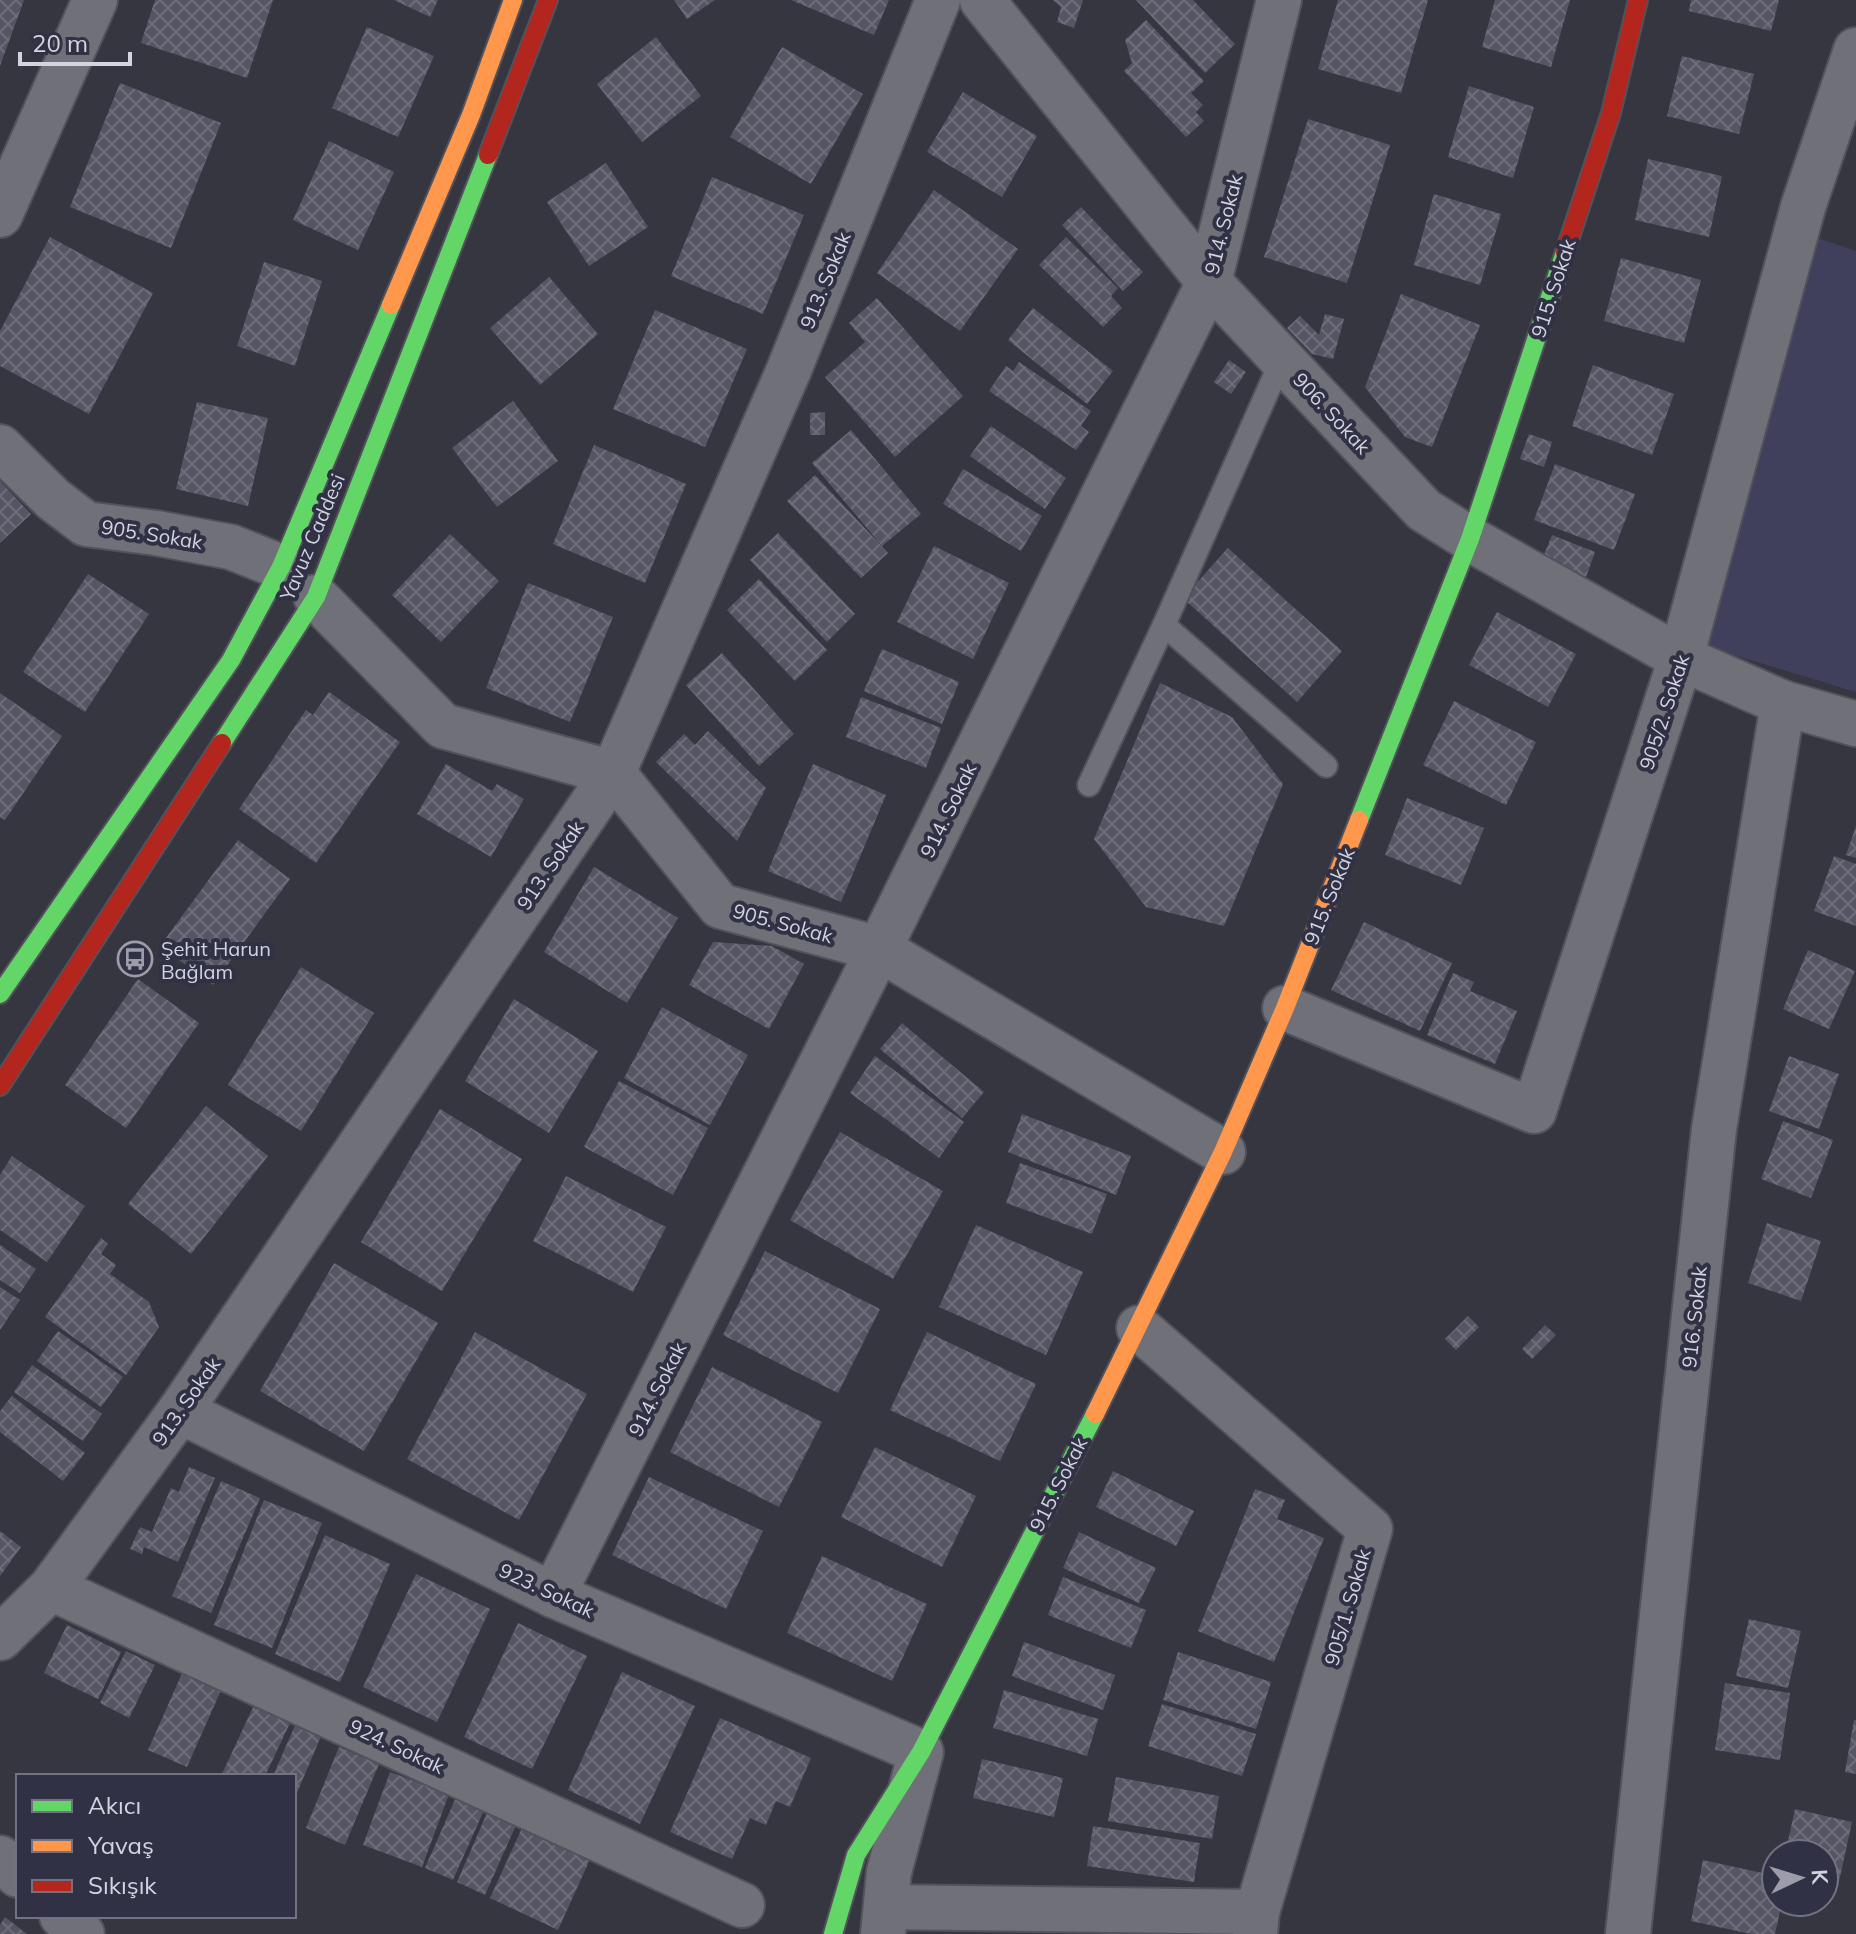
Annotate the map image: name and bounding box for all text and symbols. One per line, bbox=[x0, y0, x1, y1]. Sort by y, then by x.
scale bar bbox=[20, 16, 130, 66]
text: 20 m bbox=[32, 28, 88, 58]
street label: 914. Sokak bbox=[1199, 171, 1248, 277]
street label: 913. Sokak bbox=[794, 227, 856, 332]
street label: 915. Sokak bbox=[1525, 235, 1581, 340]
street label: 906. Sokak bbox=[1288, 367, 1376, 459]
street label: Yavuz Caddesi bbox=[274, 470, 350, 605]
street label: 905. Sokak bbox=[100, 514, 205, 554]
street label: 905/2. Sokak bbox=[1634, 650, 1695, 773]
street label: 914. Sokak bbox=[914, 758, 982, 861]
street label: 913. Sokak bbox=[511, 815, 589, 914]
street label: 915. Sokak bbox=[1298, 843, 1360, 948]
street label: 905. Sokak bbox=[730, 898, 836, 948]
place label: Şehit Harun Bağlam bbox=[161, 936, 271, 984]
bus stop icon: Şehit Harun Bağlam bbox=[116, 940, 154, 978]
street label: 916. Sokak bbox=[1676, 1264, 1712, 1369]
street label: 914. Sokak bbox=[623, 1337, 692, 1440]
street label: 913. Sokak bbox=[146, 1351, 226, 1450]
street label: 915. Sokak bbox=[1024, 1432, 1093, 1535]
street label: 905/1. Sokak bbox=[1318, 1545, 1376, 1668]
street label: 923. Sokak bbox=[495, 1557, 599, 1623]
street label: 924. Sokak bbox=[345, 1713, 449, 1779]
legend bbox=[16, 1774, 296, 1918]
text: Akıcı bbox=[88, 1790, 141, 1820]
text: Yavaş bbox=[87, 1830, 154, 1860]
north arrow bbox=[1760, 1838, 1840, 1918]
text: K bbox=[1805, 1868, 1835, 1886]
text: Sıkışık bbox=[88, 1870, 157, 1900]

